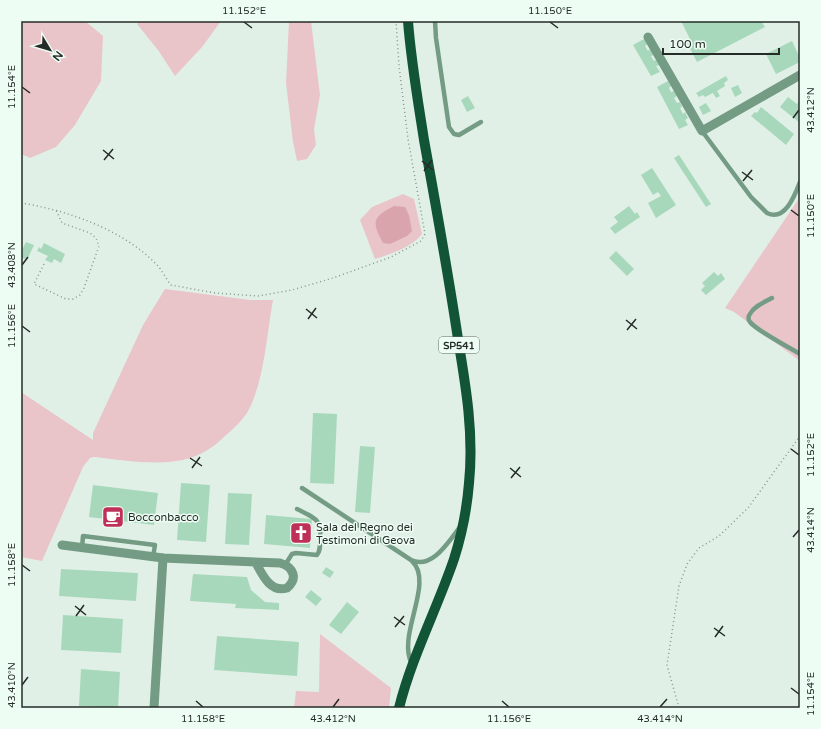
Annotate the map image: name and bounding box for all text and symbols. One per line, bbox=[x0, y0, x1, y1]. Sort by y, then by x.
text: 11.152°E bbox=[222, 5, 266, 17]
text: 11.150°E bbox=[528, 5, 572, 17]
north arrow bbox=[30, 30, 70, 70]
scale bar bbox=[663, 30, 779, 56]
text: 100 m bbox=[669, 37, 706, 51]
text: N bbox=[50, 48, 65, 63]
text: 11.154°E bbox=[6, 65, 18, 109]
text: 43.412°N bbox=[805, 87, 817, 133]
text: 11.150°E bbox=[805, 194, 817, 238]
text: 43.408°N bbox=[6, 242, 18, 288]
text: 11.156°E bbox=[6, 304, 18, 348]
road number: SP541 bbox=[439, 337, 479, 353]
text: 11.152°E bbox=[805, 433, 817, 477]
cafe icon: Bocconbacco bbox=[100, 504, 126, 530]
text: 43.414°N bbox=[805, 507, 817, 553]
place label: Bocconbacco bbox=[128, 511, 199, 524]
church icon: Sala del Regno dei Testimoni di Geova bbox=[288, 520, 314, 546]
place label: Sala del Regno dei Testimoni di Geova bbox=[316, 521, 415, 547]
text: 11.158°E bbox=[6, 543, 18, 587]
text: 43.410°N bbox=[6, 662, 18, 708]
text: 11.154°E bbox=[805, 672, 817, 716]
text: 11.158°E bbox=[181, 713, 225, 725]
text: 43.412°N bbox=[310, 713, 356, 725]
text: 11.156°E bbox=[487, 713, 531, 725]
text: 43.414°N bbox=[637, 713, 683, 725]

